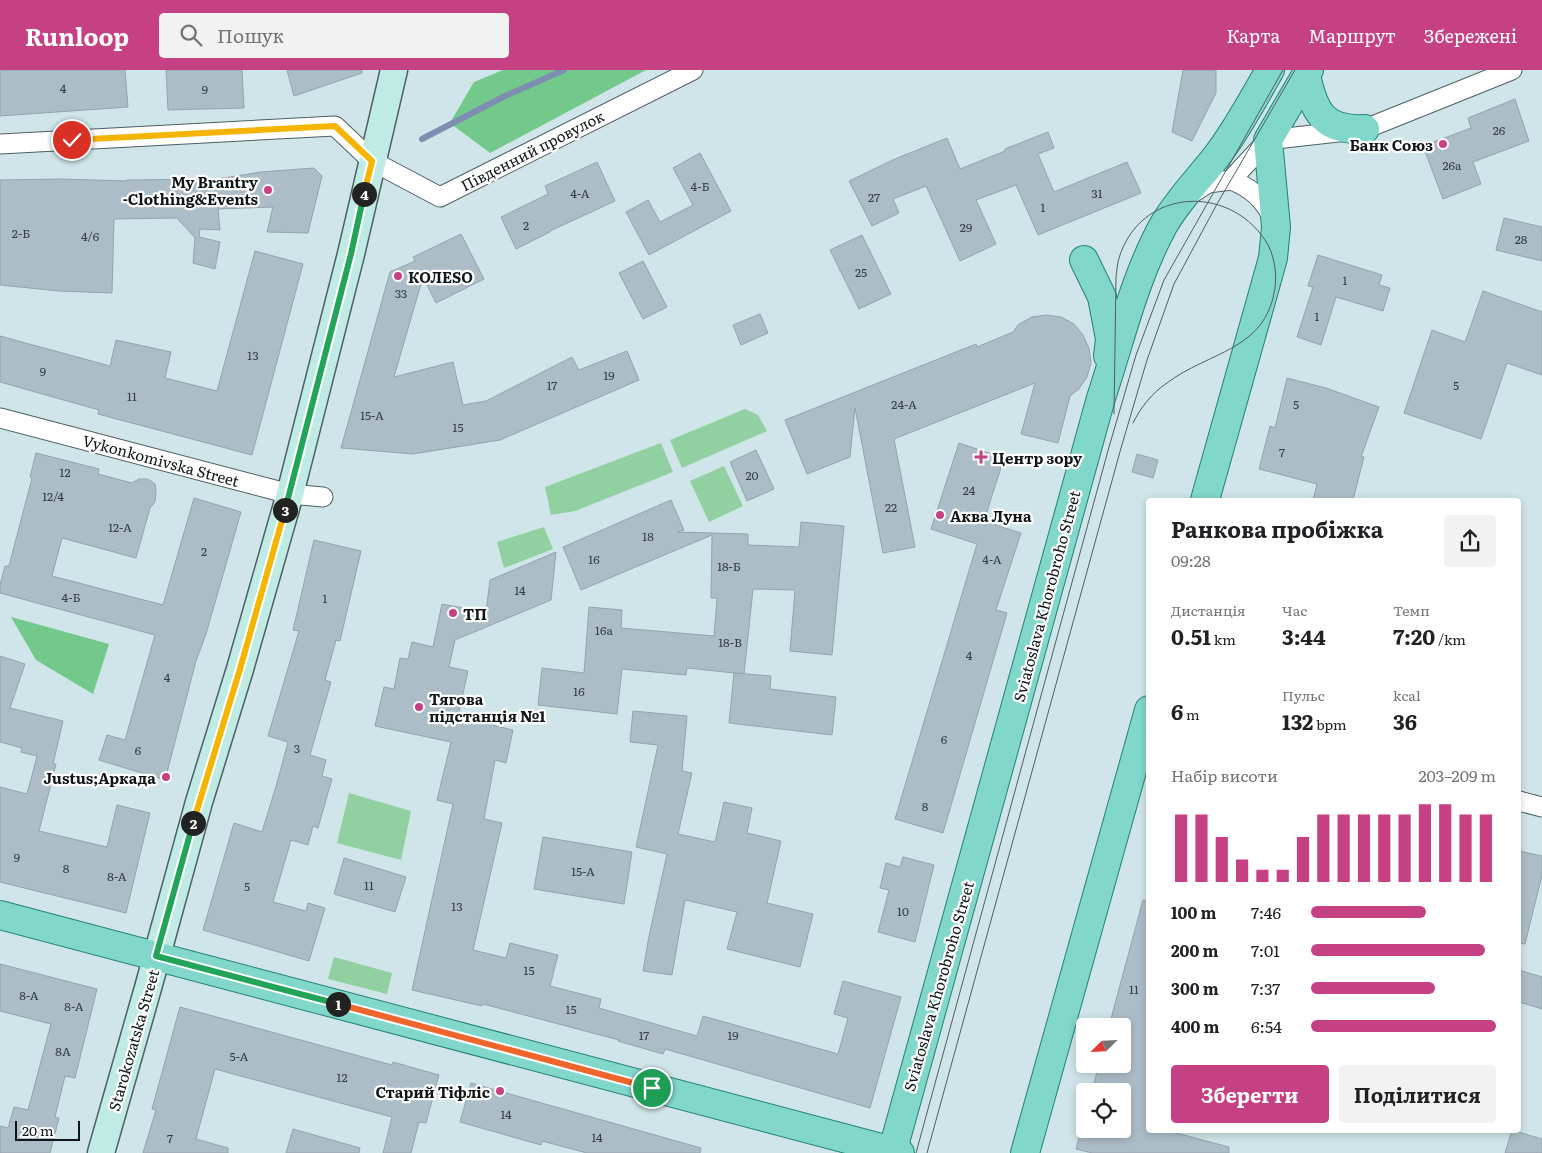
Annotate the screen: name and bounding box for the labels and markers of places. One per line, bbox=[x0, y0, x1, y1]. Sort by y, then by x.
pin bbox=[51, 119, 93, 161]
place label: Банк Союз bbox=[1349, 133, 1433, 156]
marker: Банк Союз bbox=[1437, 138, 1449, 150]
place label: My Brantry -Clothing&Events bbox=[123, 170, 259, 210]
pin: 4 bbox=[352, 182, 376, 206]
marker: My Brantry -Clothing&Events bbox=[262, 184, 274, 196]
place label: КОЛЕSO bbox=[408, 265, 473, 288]
marker: КОЛЕSO bbox=[392, 270, 404, 282]
place label: Центр зору bbox=[992, 446, 1083, 469]
marker: Центр зору bbox=[974, 450, 988, 464]
pin: 3 bbox=[272, 498, 298, 522]
place label: Аква Луна bbox=[950, 504, 1032, 527]
marker: Аква Луна bbox=[934, 509, 946, 521]
place label: ТП bbox=[463, 602, 487, 625]
marker: ТП bbox=[447, 607, 459, 619]
place label: Тягова підстанція №1 bbox=[429, 687, 546, 727]
marker: Тягова підстанція №1 bbox=[413, 701, 425, 713]
place label: Justus;Аркада bbox=[43, 766, 156, 789]
marker: Justus;Аркада bbox=[160, 771, 172, 783]
pin: 2 bbox=[180, 810, 206, 836]
pin: 1 bbox=[326, 992, 350, 1016]
pin bbox=[631, 1067, 673, 1109]
place label: Старий Тіфліс bbox=[375, 1080, 490, 1103]
marker: Старий Тіфліс bbox=[494, 1085, 506, 1097]

